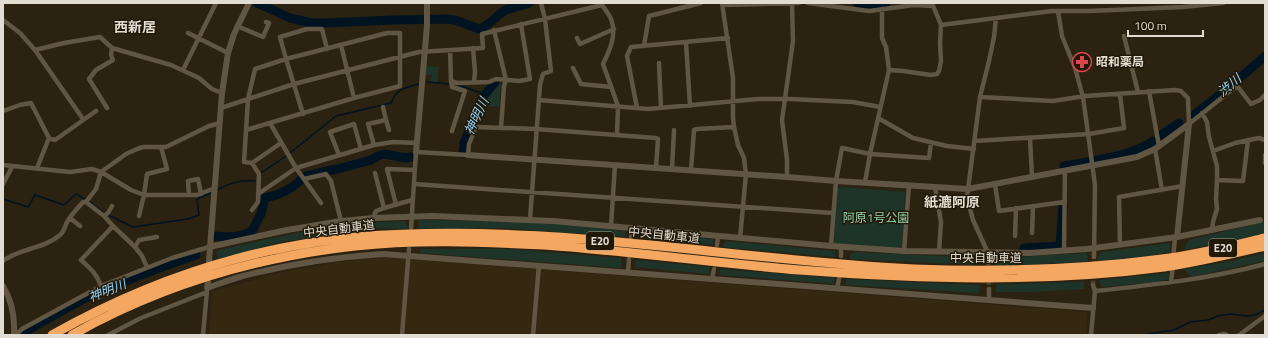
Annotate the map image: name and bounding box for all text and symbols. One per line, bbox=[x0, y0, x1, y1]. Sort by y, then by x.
scale bar bbox=[1128, 12, 1203, 38]
district label: 西新居 bbox=[114, 16, 156, 37]
text: 100 m bbox=[1134, 16, 1167, 35]
pharmacy icon: 昭和薬局 bbox=[1071, 51, 1093, 73]
place label: 昭和薬局 bbox=[1096, 52, 1144, 71]
water label: 渋川 bbox=[1213, 68, 1247, 101]
water label: 神明川 bbox=[459, 92, 494, 138]
district label: 紙漉阿原 bbox=[924, 191, 980, 212]
park label: 阿原1号公園 bbox=[843, 208, 909, 227]
street label: 中央自動車道 bbox=[302, 215, 376, 242]
street label: 中央自動車道 bbox=[627, 221, 701, 248]
road number: E20 bbox=[586, 232, 614, 250]
road number: E20 bbox=[1209, 239, 1237, 257]
street label: 中央自動車道 bbox=[950, 248, 1022, 267]
water label: 神明川 bbox=[85, 273, 131, 307]

